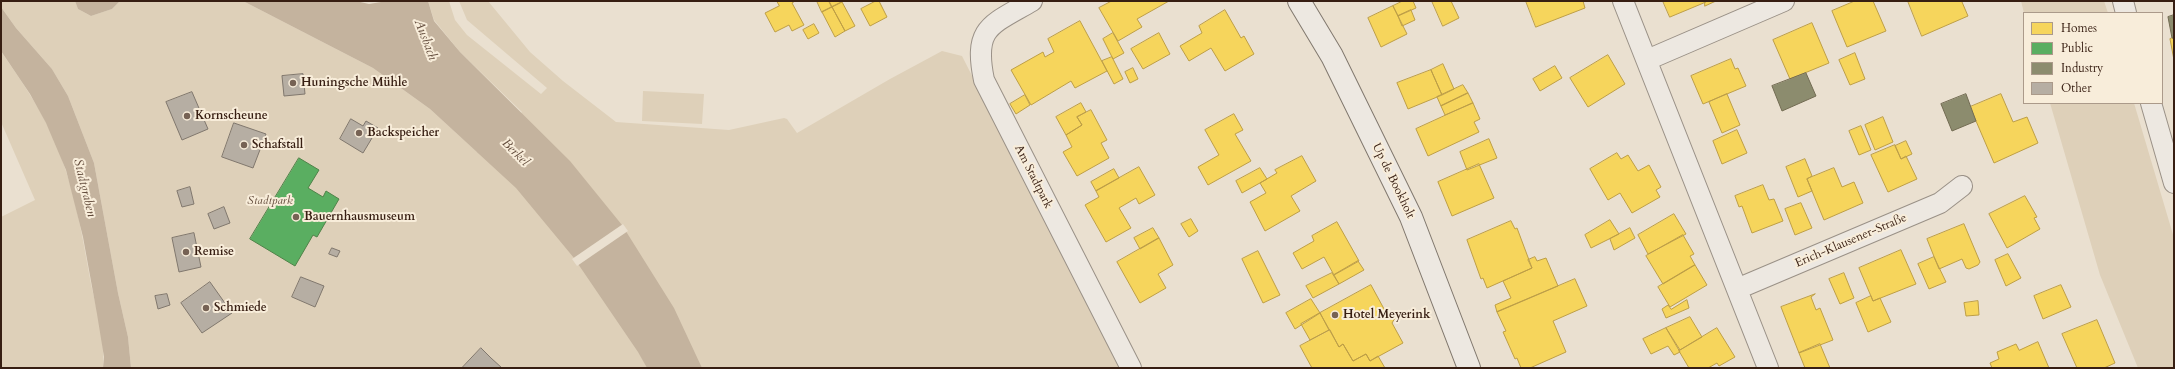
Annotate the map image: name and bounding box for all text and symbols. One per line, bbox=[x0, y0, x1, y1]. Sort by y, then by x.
legend bbox=[2023, 12, 2163, 104]
water label: Ausbach bbox=[410, 17, 440, 63]
text: Homes bbox=[2061, 20, 2097, 36]
text: Public bbox=[2061, 40, 2093, 56]
text: Industry bbox=[2061, 60, 2103, 76]
place label: Huningsche Mühle bbox=[301, 76, 407, 90]
marker: Huningsche Mühle bbox=[288, 78, 298, 88]
text: Other bbox=[2061, 80, 2092, 96]
place label: Kornscheune bbox=[195, 109, 268, 123]
marker: Kornscheune bbox=[182, 111, 192, 121]
place label: Backspeicher bbox=[367, 126, 439, 140]
marker: Backspeicher bbox=[354, 128, 364, 138]
water label: Berkel bbox=[498, 136, 532, 170]
place label: Schafstall bbox=[252, 138, 303, 152]
marker: Schafstall bbox=[239, 140, 249, 150]
street label: Up de Bookholt bbox=[1369, 141, 1417, 221]
street label: Am Stadtpark bbox=[1011, 143, 1055, 211]
water label: Stadtgraben bbox=[69, 158, 99, 218]
park label: Stadtpark bbox=[247, 194, 293, 208]
place label: Bauernhausmuseum bbox=[304, 210, 415, 224]
street label: Erich-Klausener-Straße bbox=[1793, 211, 1909, 271]
marker: Bauernhausmuseum bbox=[291, 212, 301, 222]
place label: Remise bbox=[194, 245, 234, 259]
marker: Remise bbox=[181, 247, 191, 257]
place label: Schmiede bbox=[214, 301, 267, 315]
marker: Schmiede bbox=[201, 303, 211, 313]
place label: Hotel Meyerink bbox=[1343, 308, 1430, 322]
marker: Hotel Meyerink bbox=[1330, 310, 1340, 320]

